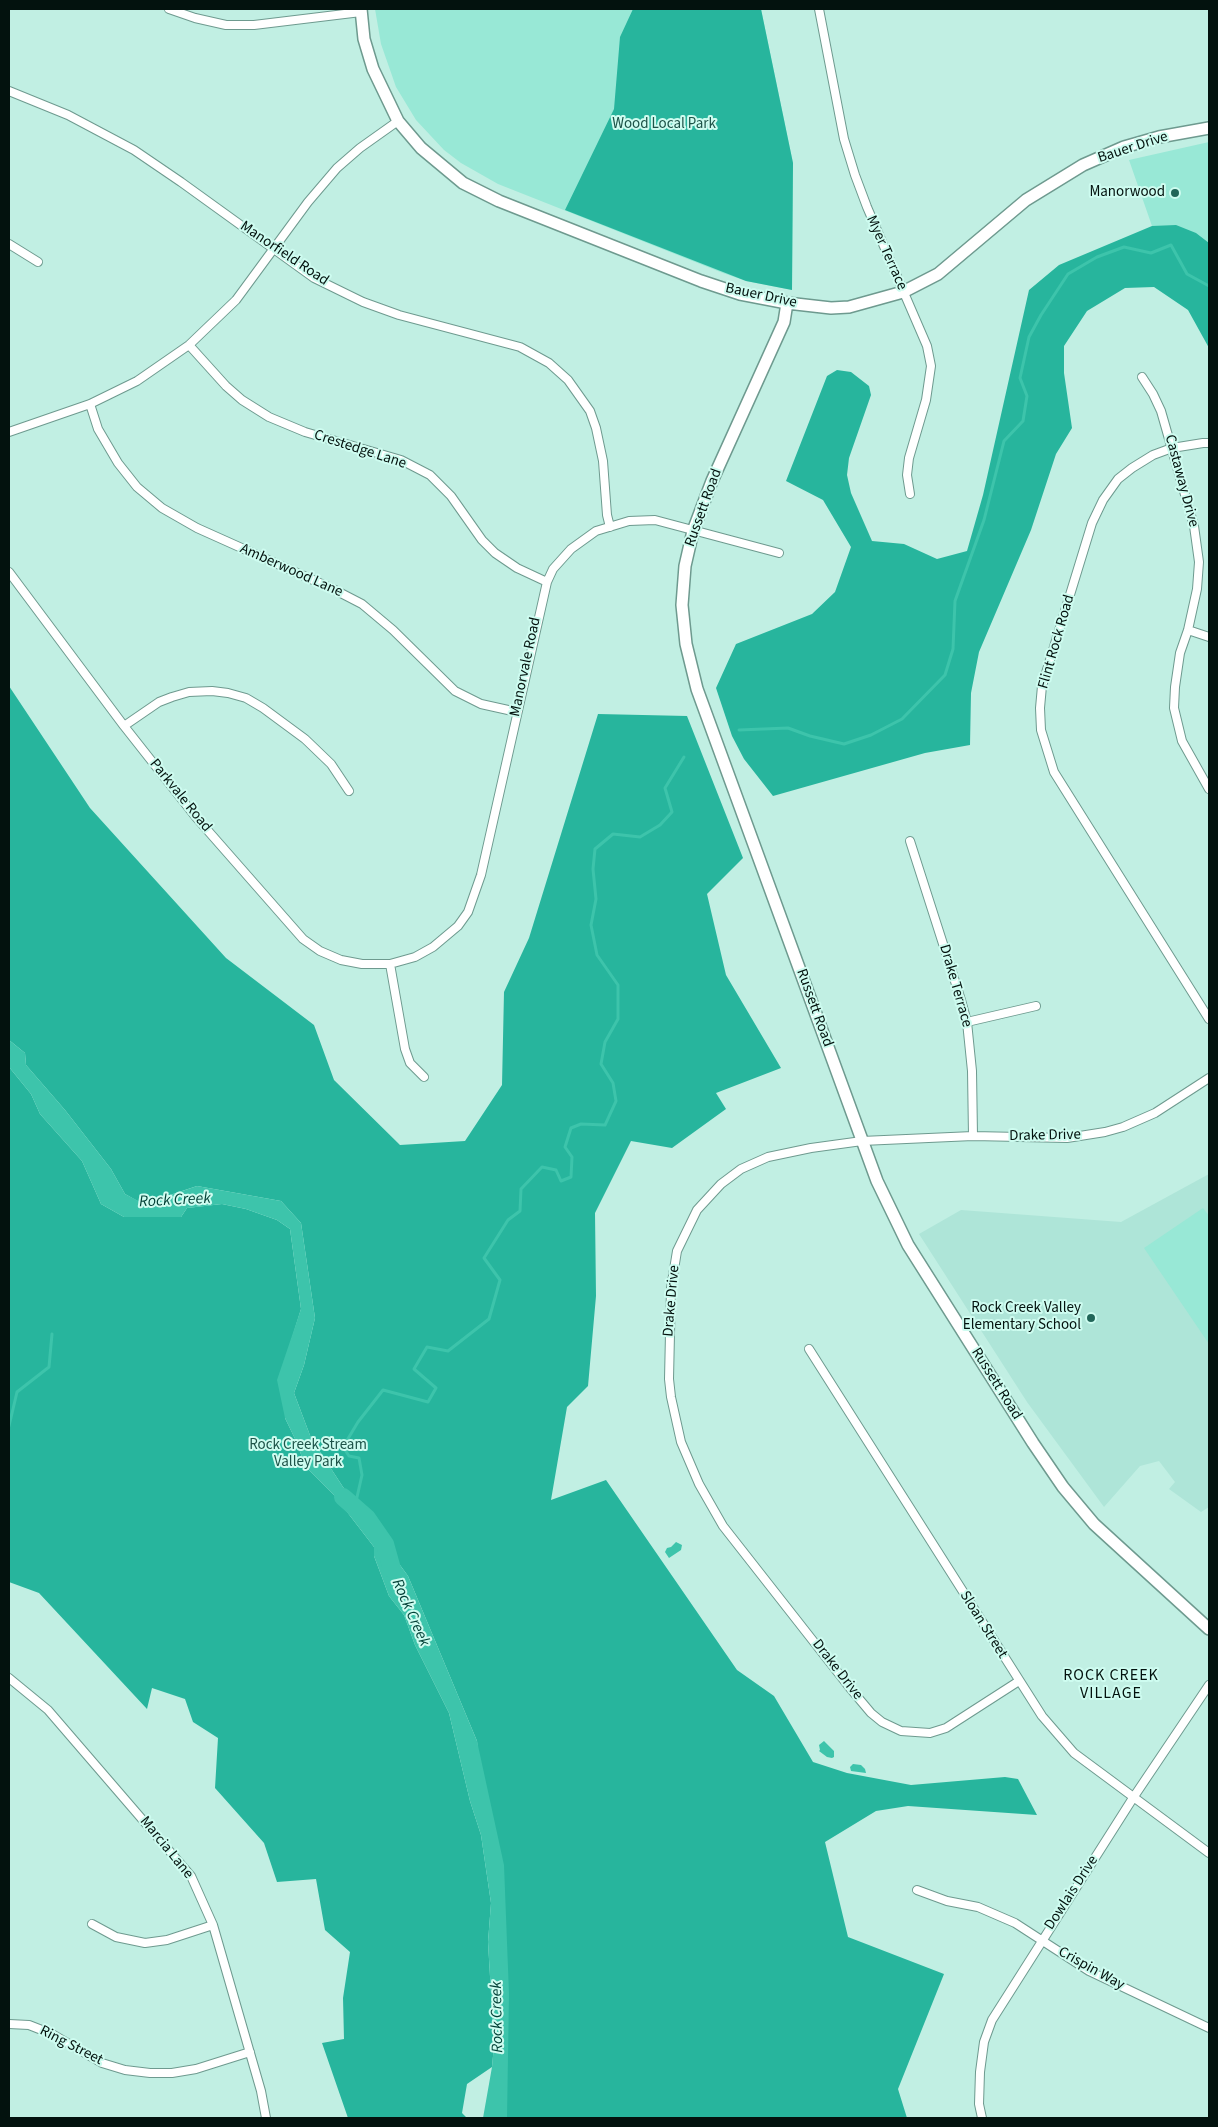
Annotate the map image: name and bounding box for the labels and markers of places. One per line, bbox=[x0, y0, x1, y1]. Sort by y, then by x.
place label: Manorwood bbox=[1089, 184, 1165, 202]
marker: Manorwood bbox=[1169, 187, 1181, 199]
place label: Rock Creek Valley Elementary School bbox=[963, 1300, 1081, 1335]
marker: Rock Creek Valley Elementary School bbox=[1085, 1312, 1097, 1324]

